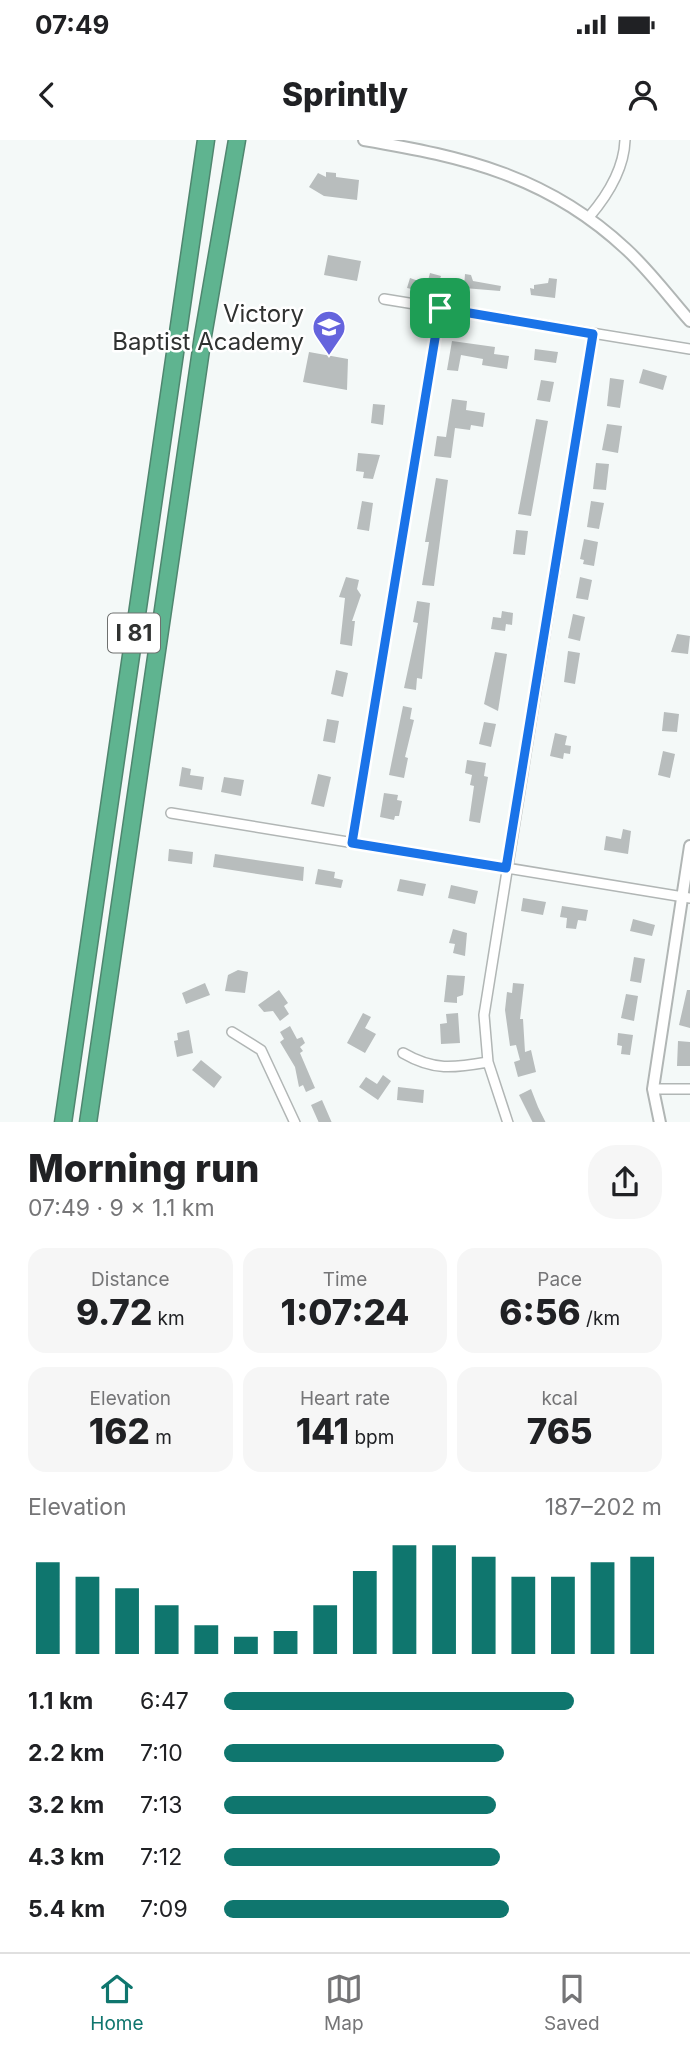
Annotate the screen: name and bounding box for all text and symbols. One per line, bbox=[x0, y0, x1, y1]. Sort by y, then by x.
text: 07:49 bbox=[35, 9, 109, 40]
text: Sprintly bbox=[282, 75, 408, 114]
icon: back bbox=[28, 76, 66, 114]
icon: person bbox=[624, 76, 662, 114]
pin bbox=[410, 278, 470, 338]
icon: arrive bbox=[421, 289, 459, 327]
place label: Victory Baptist Academy bbox=[112, 299, 304, 356]
school or university icon: Victory Baptist Academy bbox=[310, 308, 348, 357]
road number: I 81 bbox=[108, 614, 160, 652]
text: Morning run bbox=[28, 1145, 259, 1191]
button: share bbox=[588, 1145, 662, 1219]
text: 07:49 · 9 × 1.1 km bbox=[28, 1194, 215, 1222]
text: Distance bbox=[91, 1268, 170, 1291]
text: Time bbox=[323, 1268, 367, 1291]
text: Pace bbox=[537, 1268, 582, 1291]
text: 9.72 bbox=[76, 1291, 152, 1333]
text: 1:07:24 bbox=[281, 1291, 409, 1333]
text: 6:56 bbox=[499, 1291, 581, 1333]
text: km bbox=[152, 1307, 185, 1330]
text: /km bbox=[581, 1307, 620, 1330]
text: Elevation bbox=[90, 1387, 171, 1410]
text: Heart rate bbox=[300, 1387, 390, 1410]
text: kcal bbox=[542, 1387, 578, 1410]
text: 162 bbox=[89, 1410, 150, 1452]
text: 141 bbox=[296, 1410, 349, 1452]
text: 765 bbox=[527, 1410, 593, 1452]
text: m bbox=[150, 1426, 172, 1449]
text: bpm bbox=[349, 1426, 394, 1449]
text: Elevation bbox=[28, 1493, 127, 1521]
text: 187–202 m bbox=[545, 1493, 662, 1521]
text: 1.1 km bbox=[28, 1687, 93, 1715]
text: 6:47 bbox=[140, 1687, 189, 1715]
text: 2.2 km bbox=[28, 1739, 104, 1767]
text: 7:10 bbox=[140, 1739, 183, 1767]
text: 3.2 km bbox=[28, 1791, 104, 1819]
text: 7:13 bbox=[140, 1791, 182, 1819]
text: 4.3 km bbox=[28, 1843, 105, 1871]
text: 7:12 bbox=[140, 1843, 182, 1871]
text: 5.4 km bbox=[28, 1895, 105, 1923]
text: 7:09 bbox=[140, 1895, 188, 1923]
tab: Home bbox=[90, 1970, 144, 2035]
tab: Map bbox=[324, 1970, 364, 2035]
tab: Saved bbox=[544, 1970, 600, 2035]

